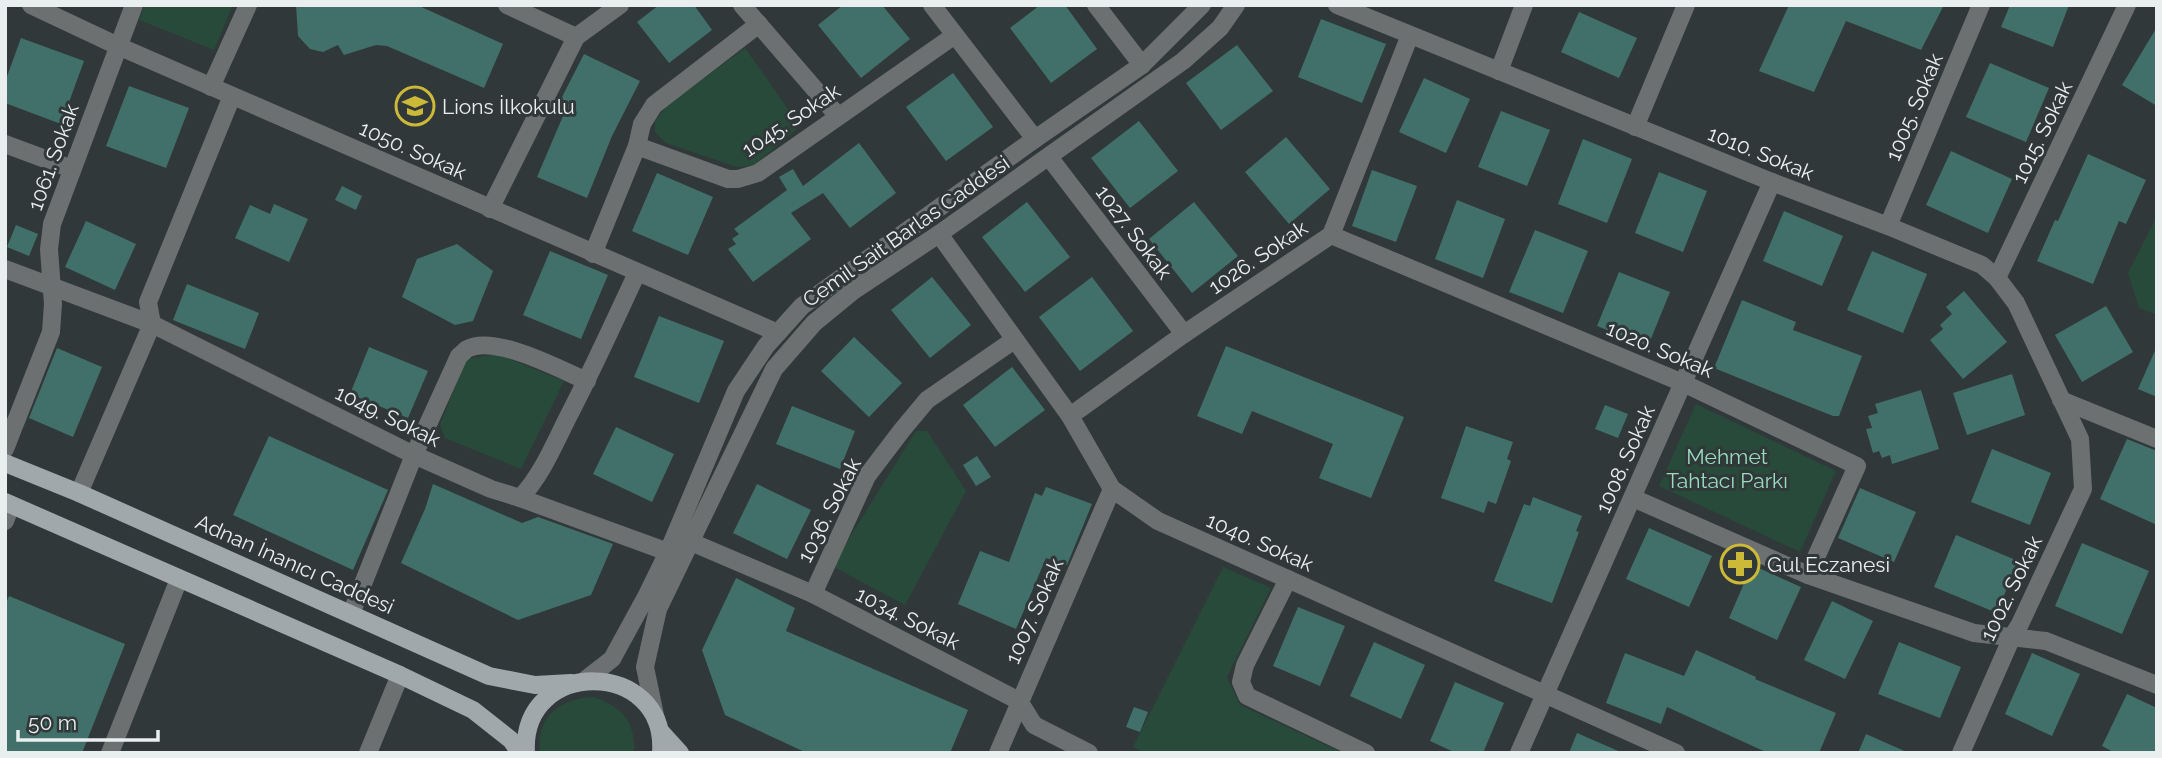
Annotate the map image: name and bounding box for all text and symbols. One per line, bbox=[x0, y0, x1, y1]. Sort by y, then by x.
street label: 1005. Sokak bbox=[1880, 49, 1948, 165]
street label: 1015. Sokak bbox=[2007, 77, 2077, 187]
street label: 1045. Sokak bbox=[737, 78, 845, 162]
school or university icon: Lions İlkokulu bbox=[394, 85, 436, 127]
place label: Lions İlkokulu bbox=[442, 94, 575, 119]
street label: 1061. Sokak bbox=[22, 100, 84, 214]
street label: 1050. Sokak bbox=[356, 115, 470, 185]
street label: 1010. Sokak bbox=[1704, 120, 1818, 186]
street label: Cemil Sait Barlas Caddesi bbox=[798, 150, 1014, 312]
street label: 1027. Sokak bbox=[1091, 180, 1177, 284]
street label: 1026. Sokak bbox=[1204, 215, 1312, 299]
street label: 1020. Sokak bbox=[1603, 315, 1717, 383]
street label: 1049. Sokak bbox=[331, 380, 445, 452]
street label: 1008. Sokak bbox=[1590, 401, 1660, 517]
park label: Mehmet Tahtacı Parkı bbox=[1666, 444, 1788, 493]
street label: 1036. Sokak bbox=[792, 454, 866, 566]
street label: 1040. Sokak bbox=[1203, 507, 1317, 577]
street label: Adnan İnanıcı Caddesi bbox=[192, 509, 398, 619]
street label: 1002. Sokak bbox=[1975, 531, 2047, 645]
pharmacy icon: Gul Eczanesi bbox=[1719, 543, 1761, 585]
place label: Gul Eczanesi bbox=[1767, 552, 1890, 577]
street label: 1007. Sokak bbox=[1000, 554, 1068, 668]
street label: 1034. Sokak bbox=[852, 581, 964, 655]
scale bar bbox=[18, 698, 158, 742]
text: 50 m bbox=[28, 710, 77, 735]

